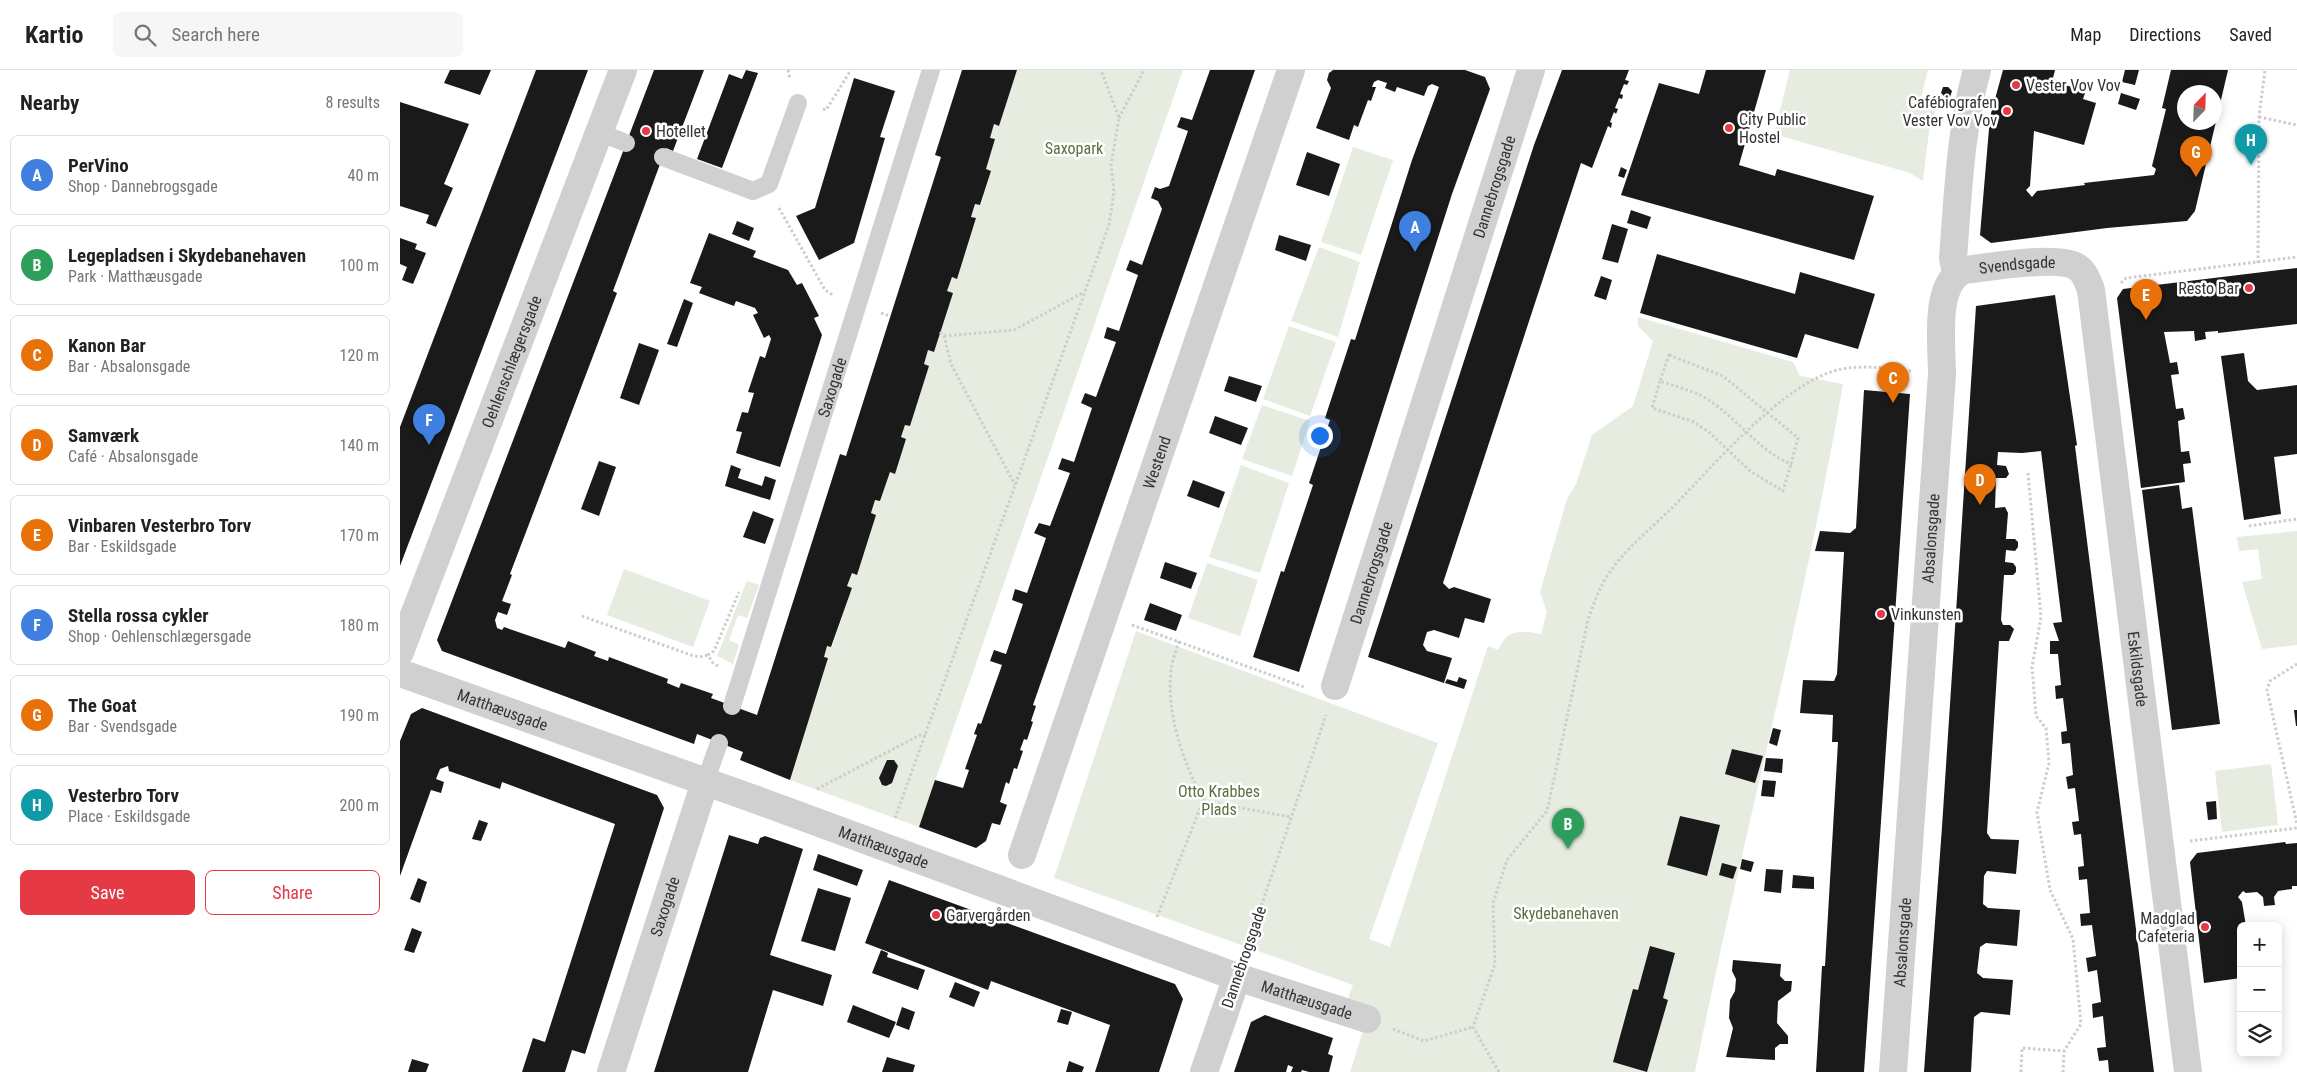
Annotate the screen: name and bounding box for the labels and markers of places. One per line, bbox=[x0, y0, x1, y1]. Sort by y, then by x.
place label: Vester Vov Vov bbox=[2026, 76, 2121, 95]
marker: Vester Vov Vov bbox=[2010, 79, 2022, 91]
place label: Cafébiografen Vester Vov Vov bbox=[1902, 93, 1997, 130]
marker: Cafébiografen Vester Vov Vov bbox=[2001, 105, 2013, 117]
place label: City Public Hostel bbox=[1739, 110, 1806, 147]
place label: Hotellet bbox=[656, 122, 706, 141]
marker: City Public Hostel bbox=[1723, 122, 1735, 134]
pin: H bbox=[2235, 124, 2267, 165]
marker: Hotellet bbox=[640, 125, 652, 137]
pin: G bbox=[2180, 136, 2212, 177]
pin: A bbox=[1399, 211, 1431, 252]
pin: E bbox=[2130, 279, 2162, 320]
place label: Resto Bar bbox=[2178, 279, 2239, 298]
marker: Resto Bar bbox=[2243, 282, 2255, 294]
pin: C bbox=[1877, 362, 1909, 403]
pin: F bbox=[413, 404, 445, 445]
pin: D bbox=[1964, 464, 1996, 505]
place label: Vinkunsten bbox=[1891, 605, 1961, 624]
marker: Vinkunsten bbox=[1875, 608, 1887, 620]
pin: B bbox=[1552, 808, 1584, 849]
place label: Garvergården bbox=[946, 906, 1031, 925]
marker: Garvergården bbox=[930, 909, 942, 921]
place label: Madglad Cafeteria bbox=[2137, 909, 2195, 946]
marker: Madglad Cafeteria bbox=[2199, 921, 2211, 933]

